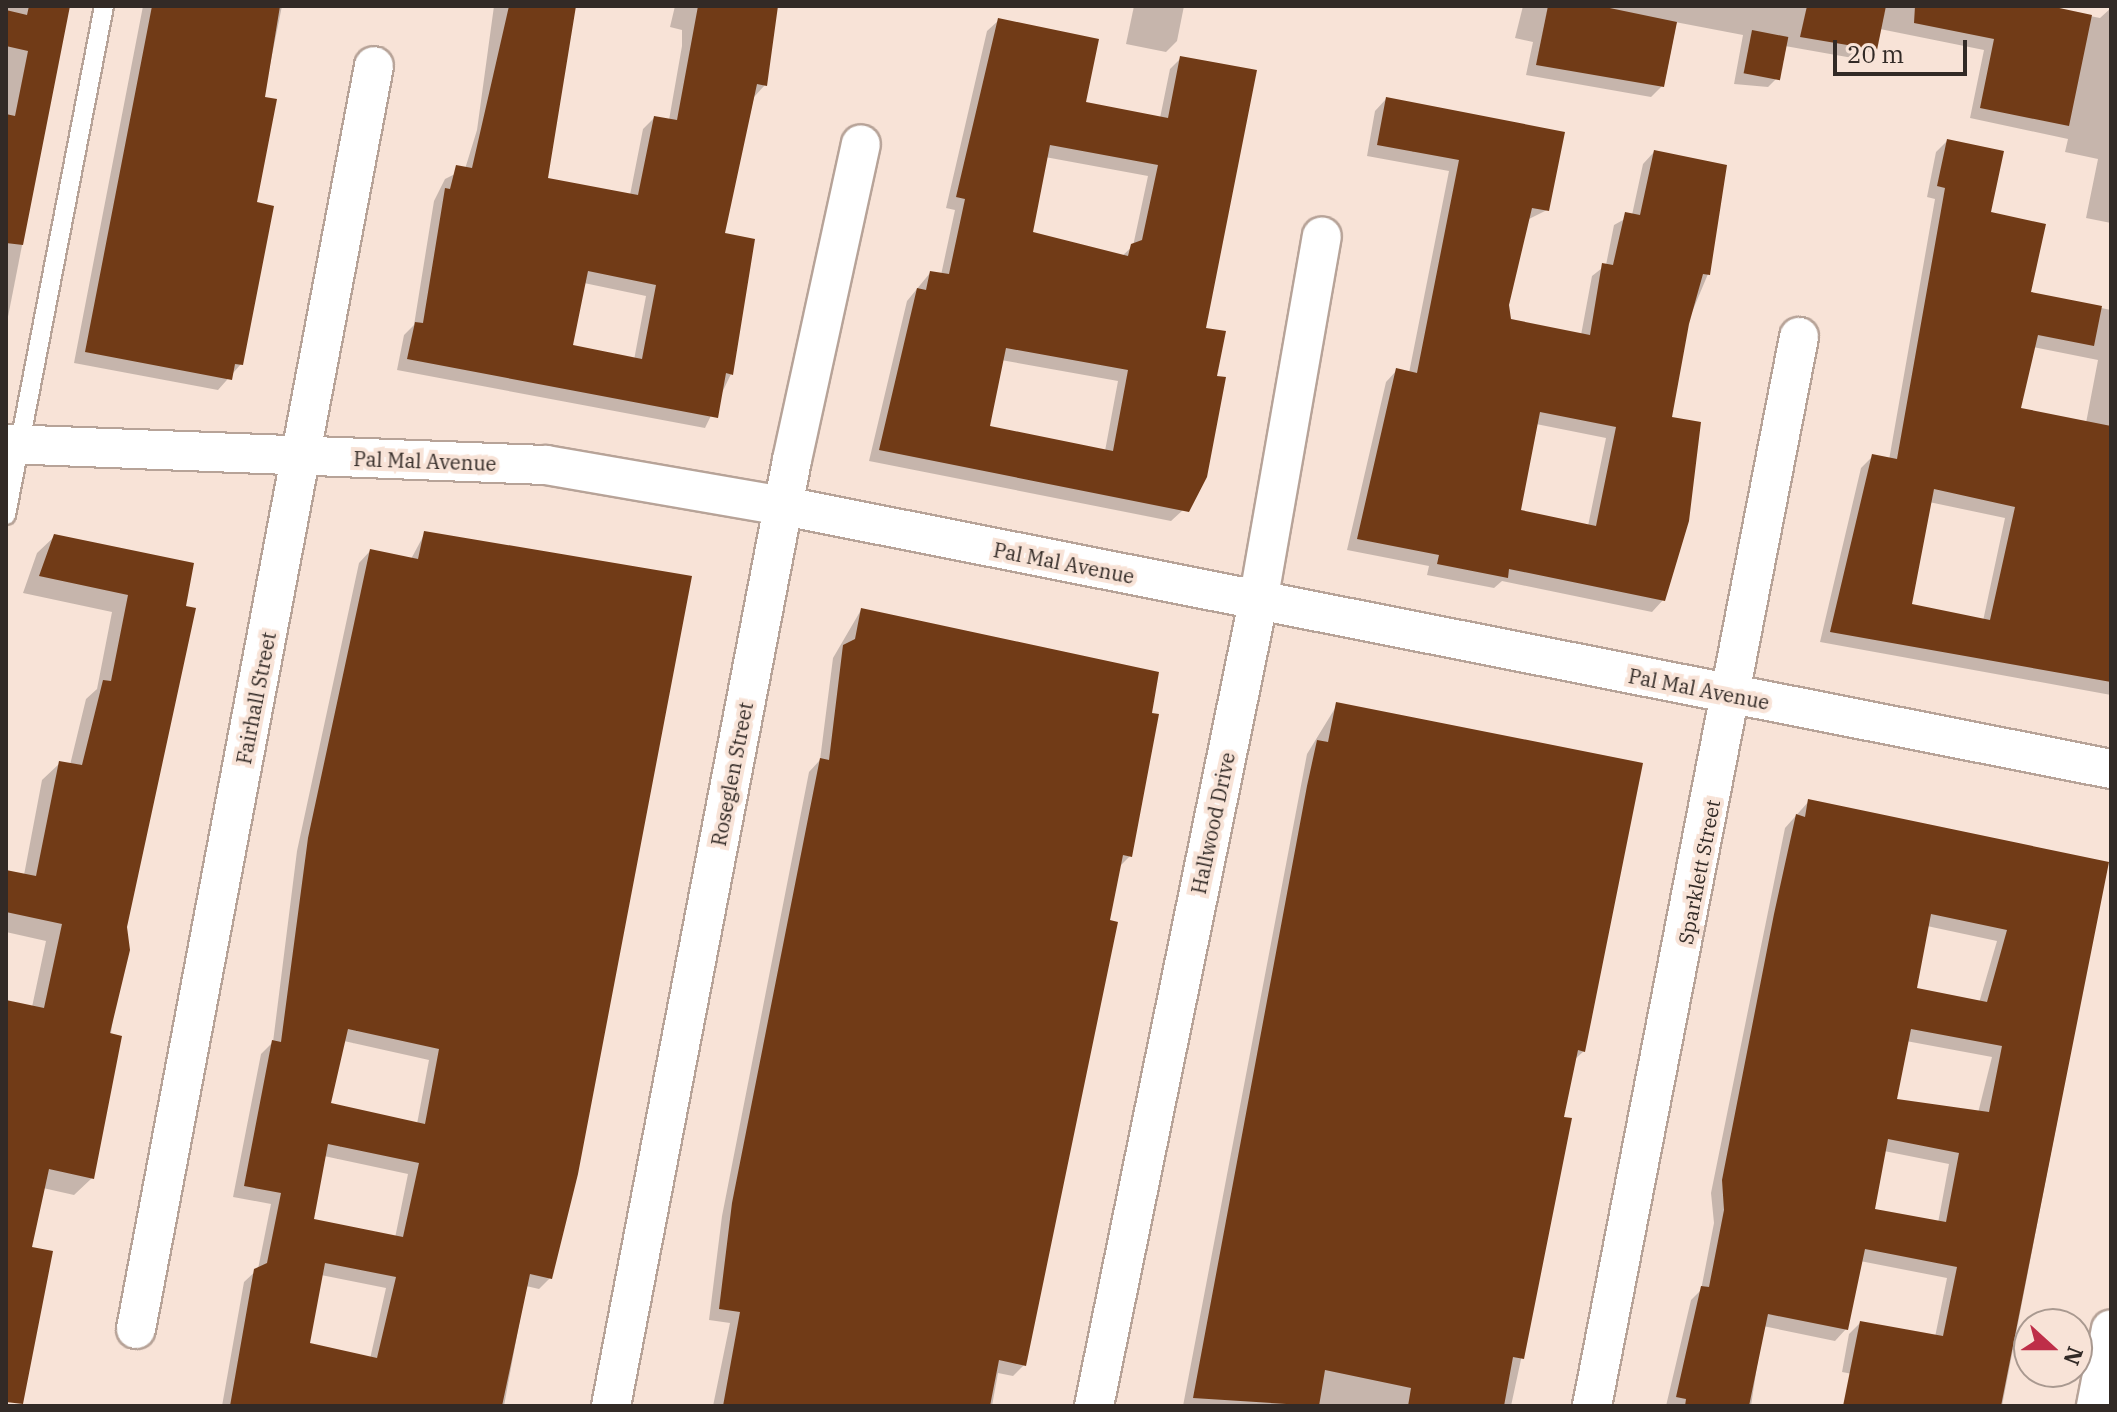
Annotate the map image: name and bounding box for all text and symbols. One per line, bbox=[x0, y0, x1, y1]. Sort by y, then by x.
scale bar bbox=[1837, 24, 1971, 74]
text: 20 m bbox=[1847, 38, 1904, 70]
street label: Pal Mal Avenue bbox=[353, 447, 497, 475]
street label: Pal Mal Avenue bbox=[991, 538, 1137, 588]
street label: Fairhall Street bbox=[231, 630, 281, 766]
street label: Pal Mal Avenue bbox=[1626, 664, 1772, 714]
street label: Roseglen Street bbox=[706, 700, 758, 848]
street label: Hallwood Drive bbox=[1186, 750, 1240, 896]
street label: Sparklett Street bbox=[1673, 798, 1725, 946]
north arrow bbox=[2013, 1308, 2093, 1388]
text: N bbox=[2057, 1343, 2091, 1369]

